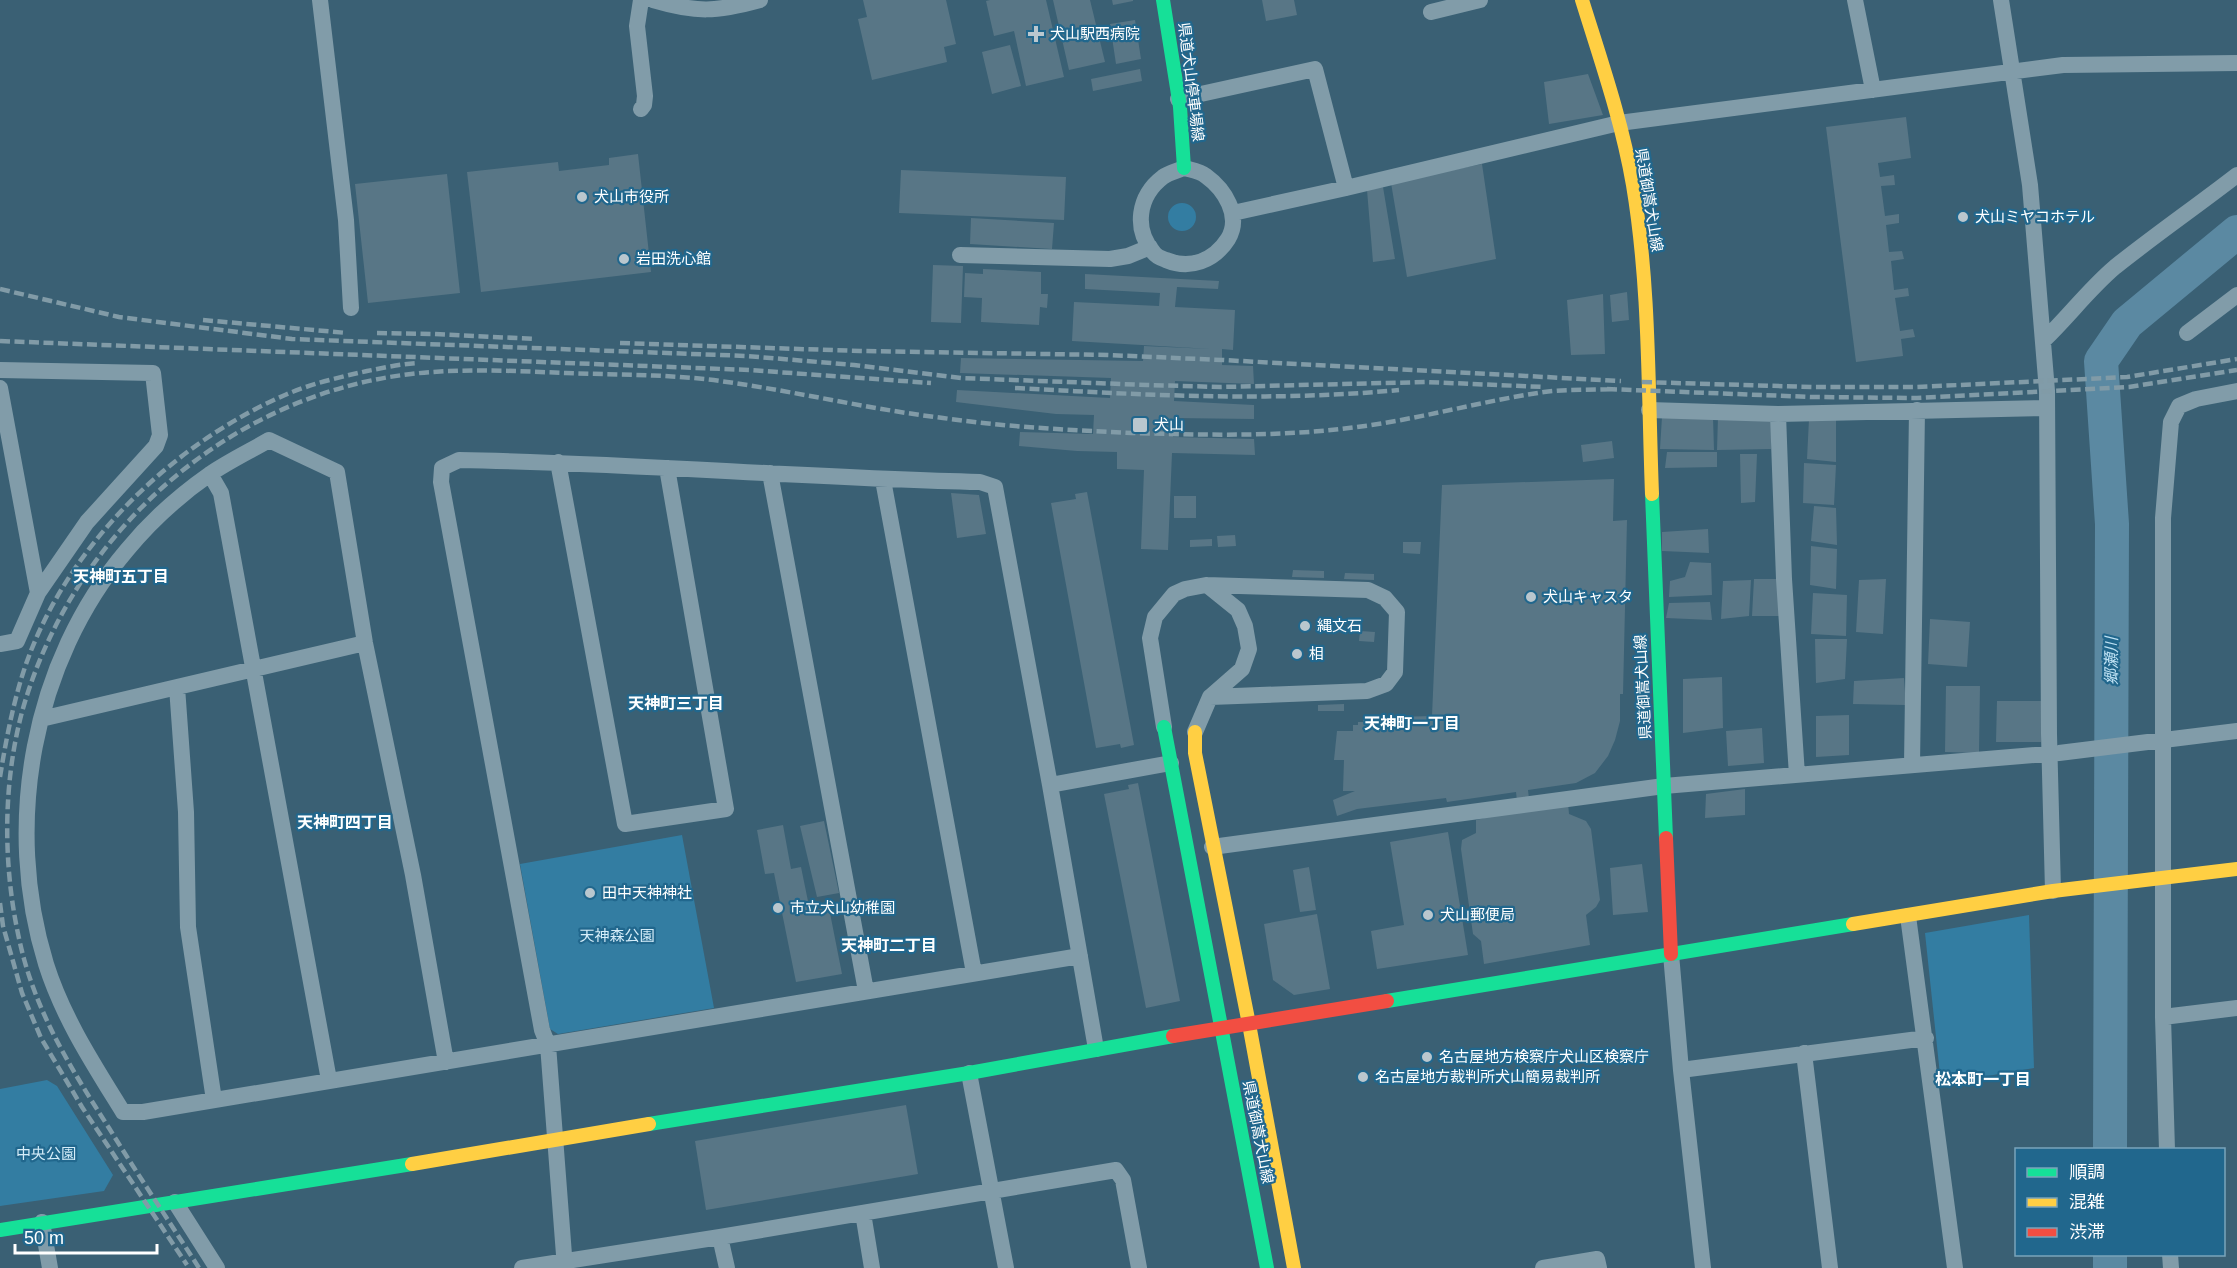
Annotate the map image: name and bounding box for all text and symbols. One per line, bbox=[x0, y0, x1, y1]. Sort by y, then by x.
street label: 県道犬山停車場線 bbox=[1176, 21, 1207, 143]
marker: 犬山駅西病院 bbox=[1027, 25, 1045, 43]
place label: 犬山駅西病院 bbox=[1050, 25, 1140, 42]
street label: 県道御嵩犬山線 bbox=[1633, 147, 1666, 253]
place label: 犬山市役所 bbox=[594, 188, 669, 205]
marker: 犬山市役所 bbox=[575, 190, 589, 204]
place label: 犬山ミヤコホテル bbox=[1975, 208, 2095, 225]
marker: 犬山ミヤコホテル bbox=[1956, 210, 1970, 224]
place label: 岩田洗心館 bbox=[636, 250, 711, 267]
marker: 岩田洗心館 bbox=[617, 252, 631, 266]
marker: 犬山 bbox=[1131, 416, 1149, 434]
place label: 犬山 bbox=[1154, 416, 1184, 433]
district label: 天神町五丁目 bbox=[73, 567, 169, 585]
place label: 犬山キャスタ bbox=[1543, 588, 1633, 605]
marker: 犬山キャスタ bbox=[1524, 590, 1538, 604]
place label: 縄文石 bbox=[1317, 617, 1362, 634]
marker: 縄文石 bbox=[1298, 619, 1312, 633]
street label: 県道御嵩犬山線 bbox=[1631, 634, 1654, 740]
water label: 郷瀬川 bbox=[2103, 635, 2120, 685]
place label: 相 bbox=[1309, 645, 1324, 662]
marker: 相 bbox=[1290, 647, 1304, 661]
district label: 天神町三丁目 bbox=[628, 694, 724, 712]
district label: 天神町一丁目 bbox=[1364, 714, 1460, 732]
district label: 天神町四丁目 bbox=[297, 813, 393, 831]
place label: 田中天神神社 bbox=[602, 884, 692, 901]
marker: 田中天神神社 bbox=[583, 886, 597, 900]
place label: 市立犬山幼稚園 bbox=[790, 899, 895, 916]
marker: 市立犬山幼稚園 bbox=[771, 901, 785, 915]
place label: 犬山郵便局 bbox=[1440, 906, 1515, 923]
marker: 犬山郵便局 bbox=[1421, 908, 1435, 922]
park label: 天神森公園 bbox=[579, 927, 655, 944]
district label: 天神町二丁目 bbox=[841, 936, 937, 954]
place label: 名古屋地方検察庁犬山区検察庁 bbox=[1439, 1048, 1649, 1065]
marker: 名古屋地方検察庁犬山区検察庁 bbox=[1420, 1050, 1434, 1064]
place label: 名古屋地方裁判所犬山簡易裁判所 bbox=[1375, 1068, 1600, 1085]
marker: 名古屋地方裁判所犬山簡易裁判所 bbox=[1356, 1070, 1370, 1084]
district label: 松本町一丁目 bbox=[1935, 1071, 2031, 1088]
street label: 県道御嵩犬山線 bbox=[1240, 1079, 1277, 1185]
park label: 中央公園 bbox=[16, 1145, 76, 1162]
legend bbox=[2015, 1148, 2225, 1256]
text: 順調 bbox=[2069, 1162, 2105, 1182]
text: 混雑 bbox=[2069, 1192, 2105, 1212]
scale bar bbox=[15, 1217, 158, 1255]
text: 渋滞 bbox=[2069, 1222, 2105, 1242]
text: 50 m bbox=[24, 1228, 64, 1248]

